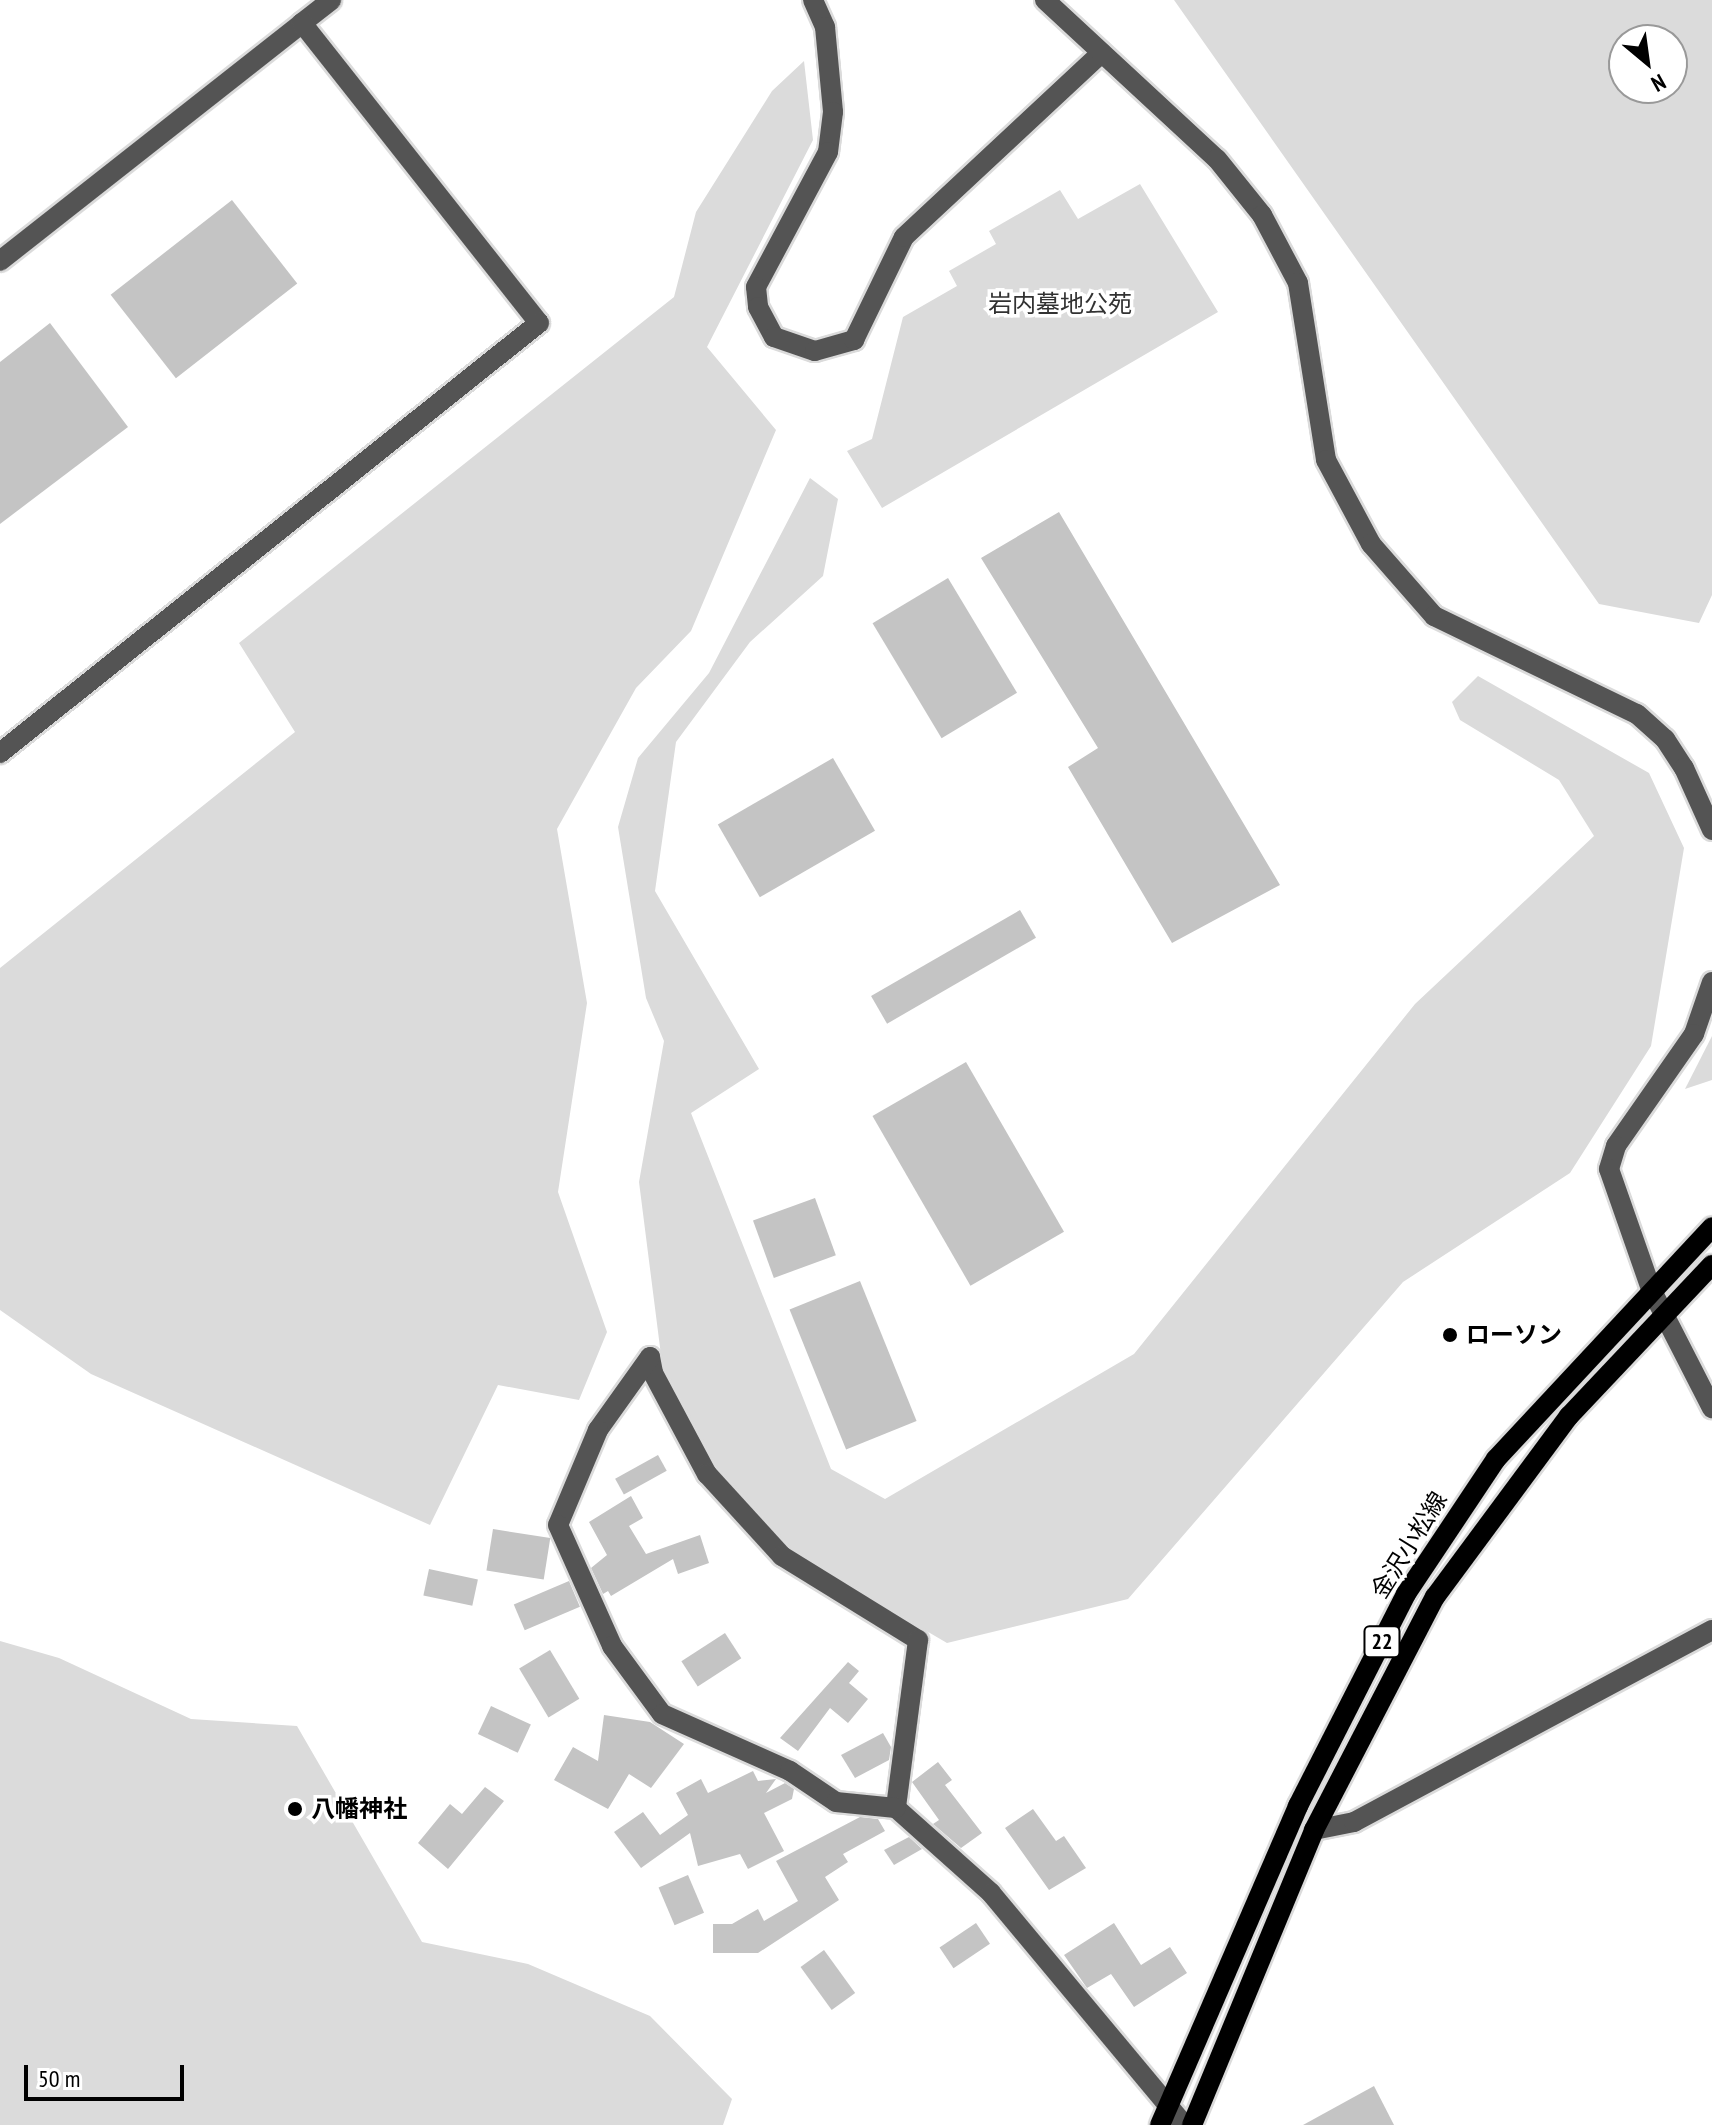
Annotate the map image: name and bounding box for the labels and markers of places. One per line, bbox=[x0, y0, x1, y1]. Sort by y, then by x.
place label: ローソン bbox=[1466, 1321, 1562, 1349]
marker: ローソン bbox=[1441, 1326, 1459, 1344]
place label: 八幡神社 bbox=[311, 1795, 407, 1823]
marker: 八幡神社 bbox=[286, 1800, 304, 1818]

